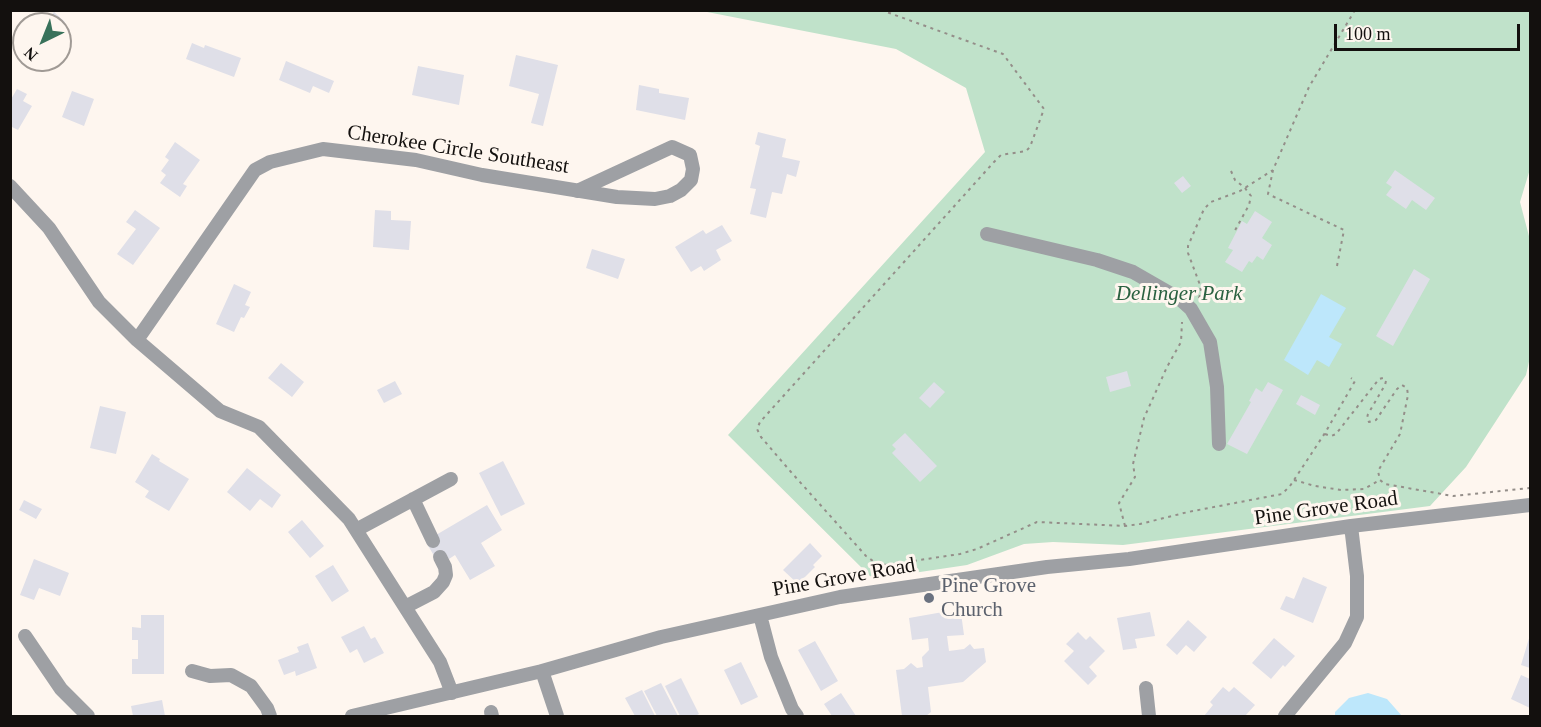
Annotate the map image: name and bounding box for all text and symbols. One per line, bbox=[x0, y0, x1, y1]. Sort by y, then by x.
north arrow bbox=[12, 12, 72, 72]
scale bar bbox=[1337, 12, 1523, 50]
text: 100 m bbox=[1345, 24, 1391, 44]
text: N bbox=[21, 44, 41, 64]
street label: Cherokee Circle Southeast bbox=[345, 120, 571, 180]
park label: Dellinger Park bbox=[1116, 281, 1242, 307]
street label: Pine Grove Road bbox=[1253, 486, 1399, 532]
street label: Pine Grove Road bbox=[771, 553, 917, 603]
place label: Pine Grove Church bbox=[941, 573, 1036, 623]
marker: Pine Grove Church bbox=[922, 591, 936, 605]

